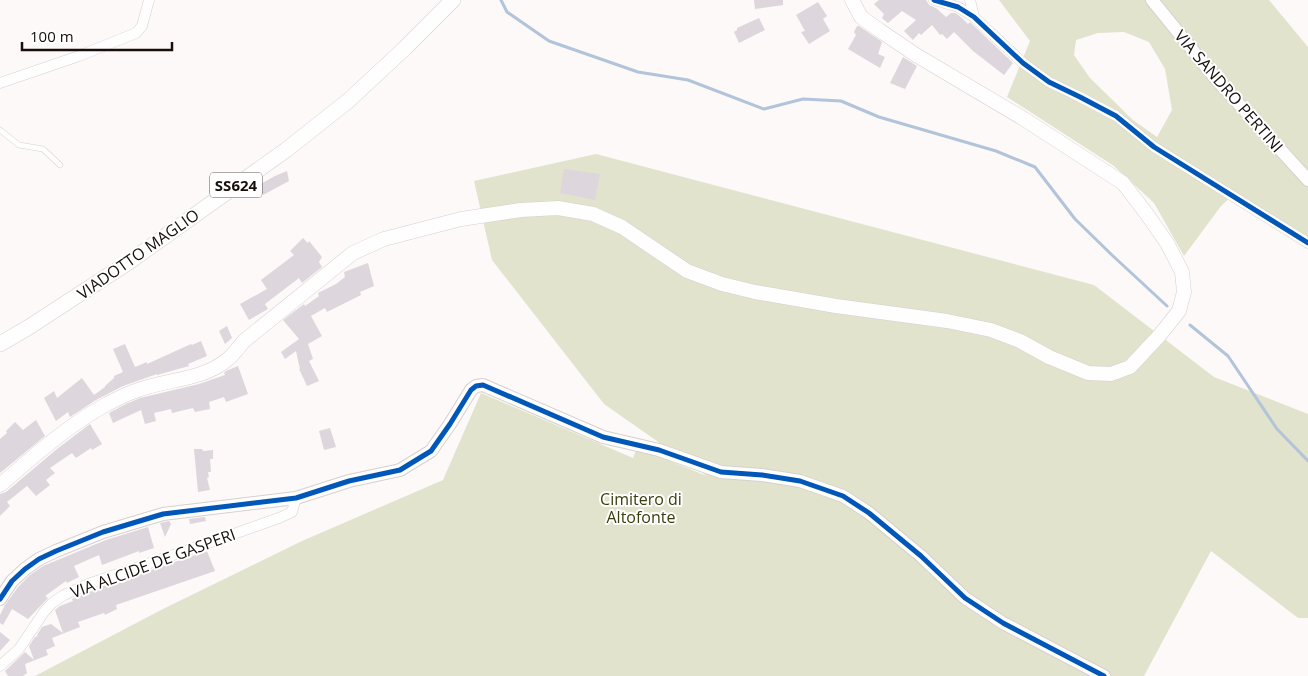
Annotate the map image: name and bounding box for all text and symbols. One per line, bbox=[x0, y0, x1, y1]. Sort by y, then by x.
scale bar bbox=[22, 20, 172, 52]
street label: VIA SANDRO PERTINI bbox=[1170, 25, 1288, 157]
text: 100 m bbox=[30, 26, 74, 46]
road number: SS624 bbox=[210, 172, 262, 198]
street label: VIADOTTO MAGLIO bbox=[73, 204, 203, 304]
park label: Cimitero di Altofonte bbox=[600, 488, 682, 528]
street label: VIA ALCIDE DE GASPERI bbox=[67, 523, 239, 603]

